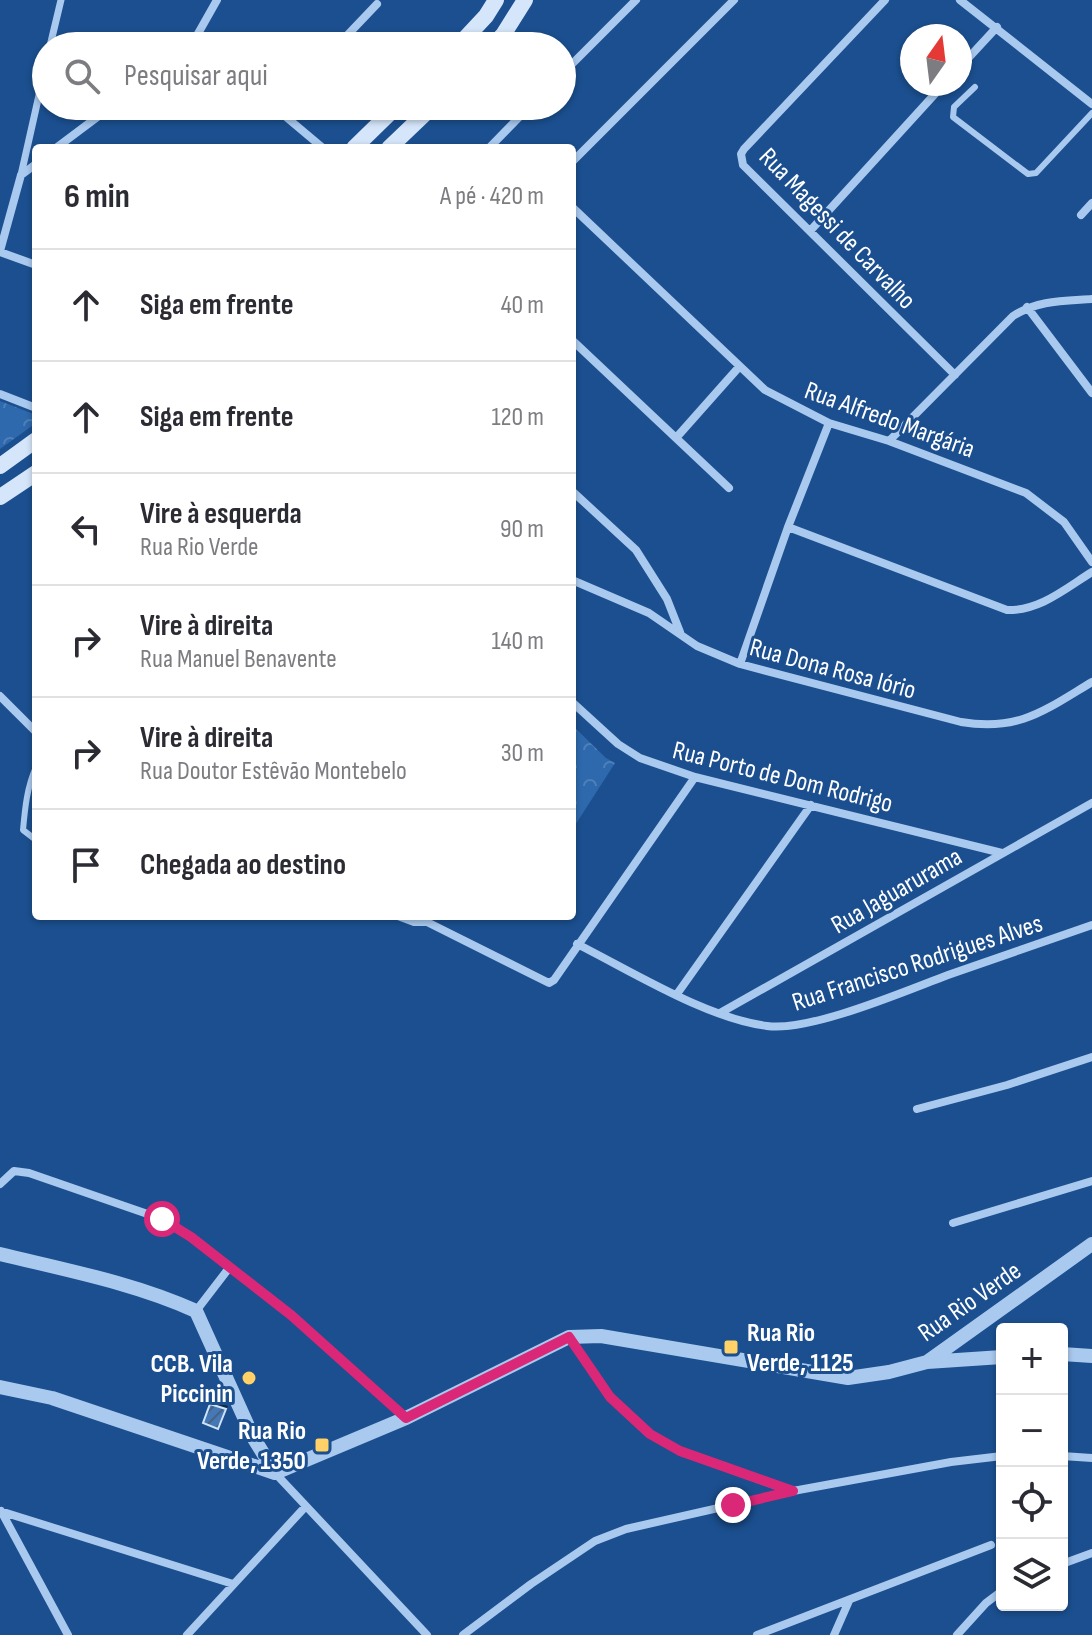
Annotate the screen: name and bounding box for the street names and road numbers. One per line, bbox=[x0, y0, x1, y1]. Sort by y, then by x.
street label: Rua Magessi de Carvalho bbox=[752, 142, 922, 316]
street label: Rua Alfredo Margária bbox=[800, 375, 979, 466]
street label: Rua Dona Rosa Iório bbox=[746, 632, 919, 707]
street label: Rua Porto de Dom Rodrigo bbox=[669, 735, 896, 820]
street label: Rua Jaguarurama bbox=[826, 841, 968, 941]
street label: Rua Francisco Rodrigues Alves bbox=[788, 908, 1047, 1019]
street label: Rua Rio Verde bbox=[912, 1256, 1027, 1349]

